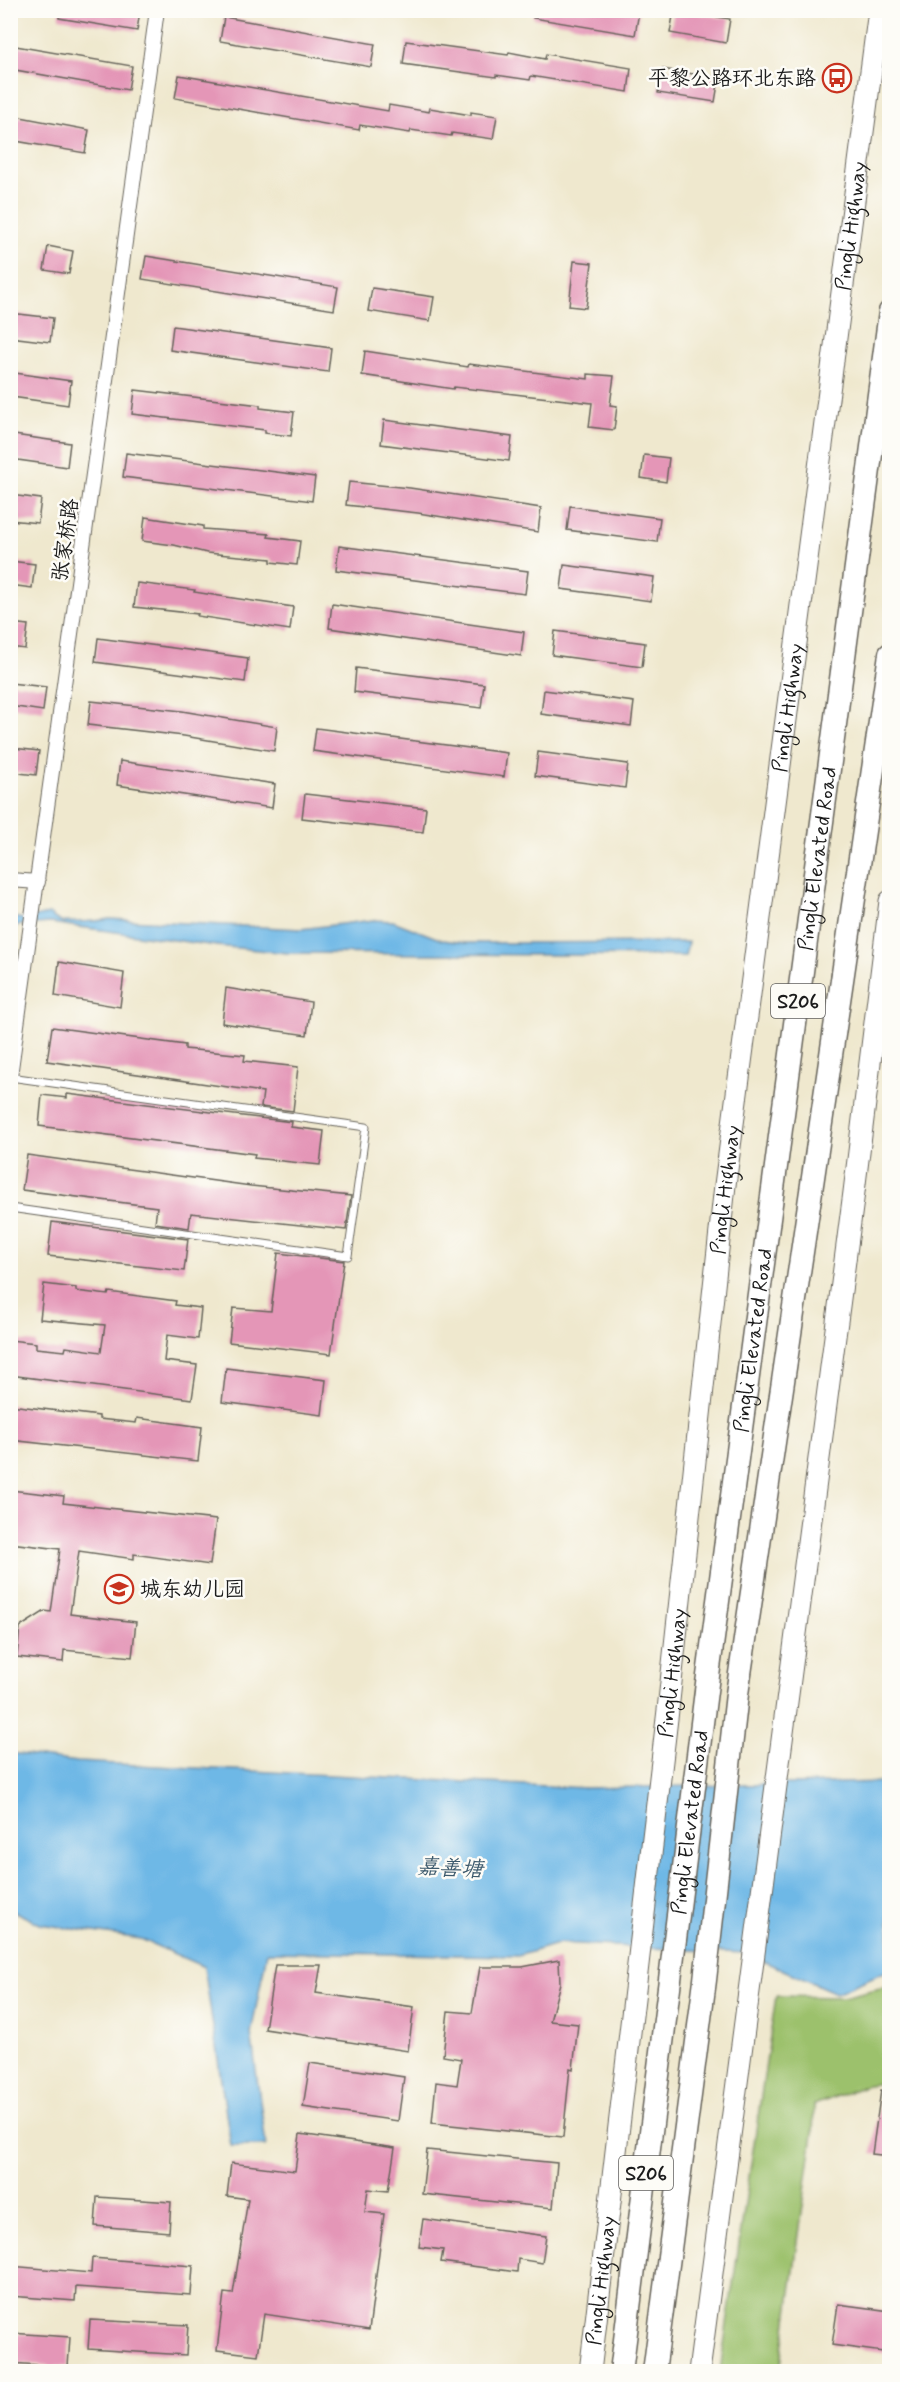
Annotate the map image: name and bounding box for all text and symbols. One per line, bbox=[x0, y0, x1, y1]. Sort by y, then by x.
bus stop icon: 平黎公路环北东路 bbox=[821, 62, 853, 94]
place label: 平黎公路环北东路 bbox=[648, 65, 816, 93]
street label: Pingli Highway bbox=[829, 160, 874, 292]
street label: 张家桥路 bbox=[46, 497, 86, 584]
street label: Pingli Highway bbox=[766, 642, 811, 774]
street label: Pingli Elevated Road bbox=[792, 765, 844, 953]
road number: S206 bbox=[771, 984, 825, 1018]
street label: Pingli Highway bbox=[705, 1124, 748, 1256]
street label: Pingli Elevated Road bbox=[728, 1247, 780, 1434]
school or university icon: 城东幼儿园 bbox=[103, 1573, 135, 1605]
place label: 城东幼儿园 bbox=[140, 1576, 245, 1604]
street label: Pingli Highway bbox=[652, 1607, 694, 1739]
street label: Pingli Elevated Road bbox=[665, 1729, 716, 1916]
water label: 嘉善塘 bbox=[416, 1853, 486, 1885]
road number: S206 bbox=[619, 2156, 673, 2190]
street label: Pingli Highway bbox=[580, 2215, 623, 2347]

